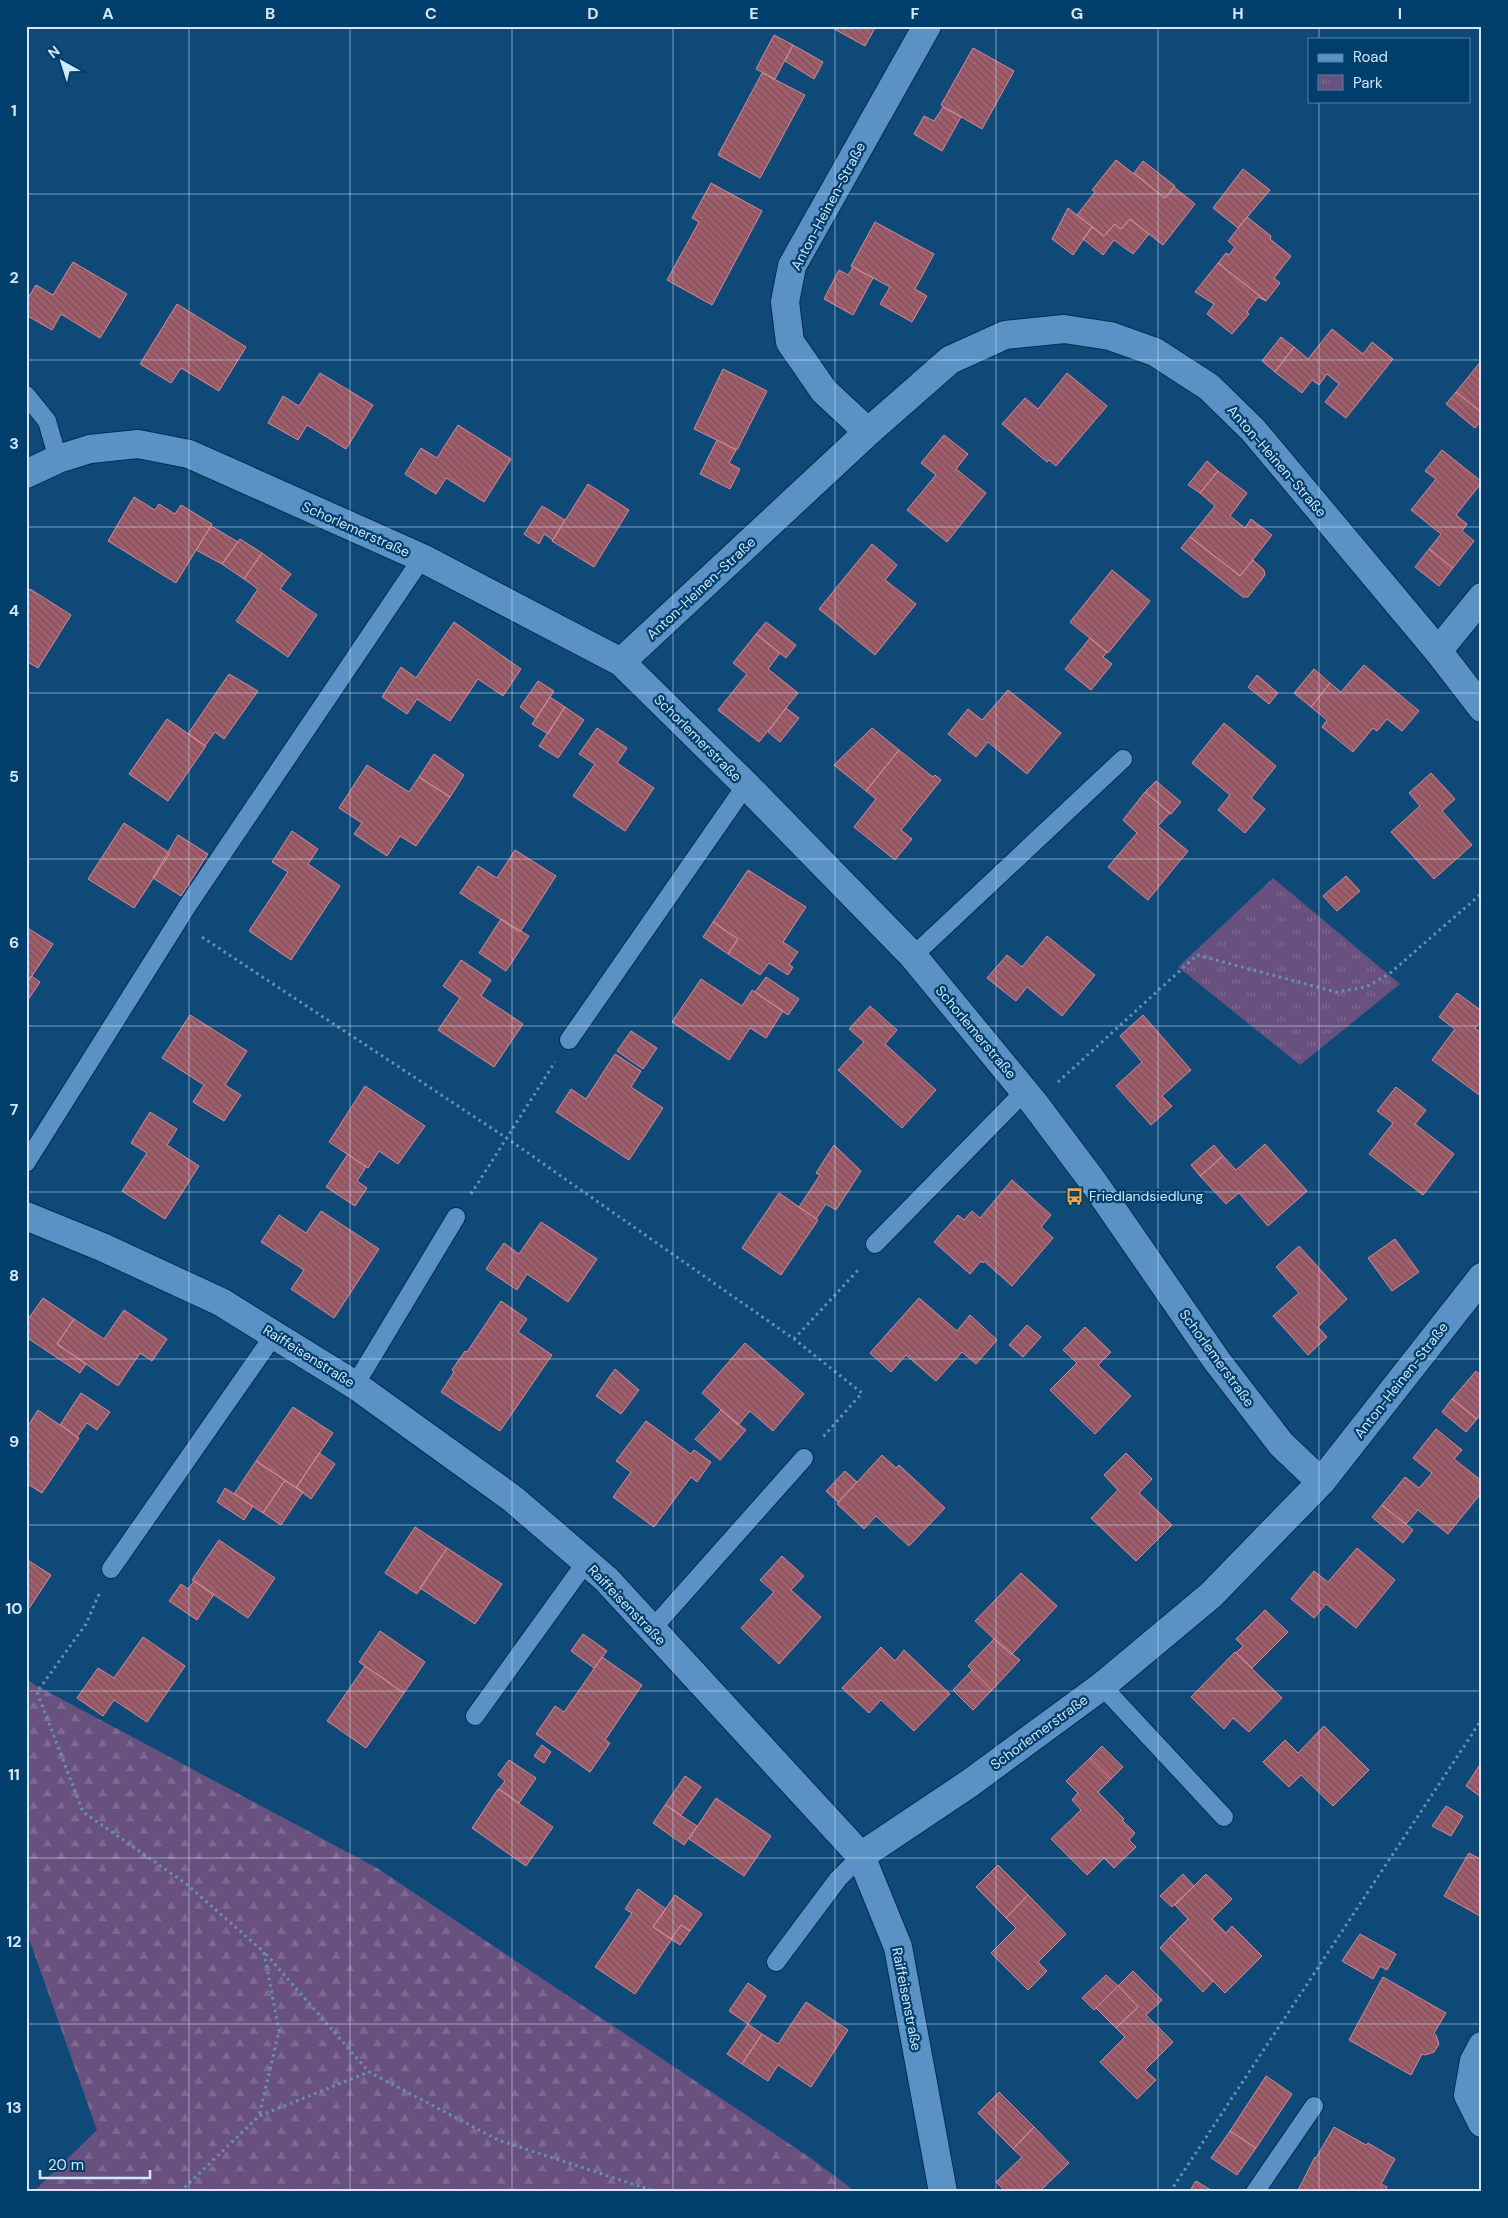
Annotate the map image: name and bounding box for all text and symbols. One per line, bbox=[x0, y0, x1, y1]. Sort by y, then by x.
text: A bbox=[102, 3, 114, 24]
text: B bbox=[265, 3, 275, 24]
text: C bbox=[425, 3, 437, 24]
text: D bbox=[587, 3, 599, 24]
text: E bbox=[749, 3, 759, 24]
text: F bbox=[911, 3, 920, 24]
text: G bbox=[1071, 3, 1083, 24]
text: H bbox=[1232, 3, 1244, 24]
text: I bbox=[1398, 3, 1402, 24]
north arrow bbox=[38, 38, 88, 88]
legend bbox=[1308, 38, 1470, 102]
text: N bbox=[44, 42, 63, 62]
text: Road bbox=[1353, 47, 1388, 67]
text: Park bbox=[1353, 73, 1383, 93]
text: 1 bbox=[11, 100, 17, 121]
street label: Anton-Heinen-Straße bbox=[787, 139, 869, 273]
text: 2 bbox=[9, 267, 19, 288]
street label: Anton-Heinen-Straße bbox=[1223, 401, 1331, 521]
text: 3 bbox=[9, 433, 19, 454]
street label: Schorlemerstraße bbox=[299, 497, 413, 561]
street label: Anton-Heinen-Straße bbox=[643, 533, 759, 643]
text: 4 bbox=[9, 600, 19, 621]
street label: Schorlemerstraße bbox=[650, 690, 746, 786]
text: 5 bbox=[9, 766, 19, 787]
text: 6 bbox=[9, 932, 19, 953]
street label: Schorlemerstraße bbox=[932, 982, 1020, 1082]
text: 7 bbox=[10, 1099, 19, 1120]
bus stop icon: Friedlandsiedlung bbox=[1065, 1186, 1085, 1206]
place label: Friedlandsiedlung bbox=[1089, 1187, 1204, 1205]
text: 8 bbox=[9, 1265, 19, 1286]
street label: Schorlemerstraße bbox=[1176, 1306, 1259, 1410]
street label: Anton-Heinen-Straße bbox=[1350, 1318, 1452, 1442]
street label: Raiffeisenstraße bbox=[260, 1321, 358, 1391]
text: 9 bbox=[9, 1431, 19, 1452]
street label: Raiffeisenstraße bbox=[584, 1561, 670, 1649]
text: 10 bbox=[5, 1598, 23, 1619]
street label: Schorlemerstraße bbox=[987, 1690, 1091, 1773]
text: 11 bbox=[8, 1764, 20, 1785]
text: 12 bbox=[6, 1931, 22, 1952]
street label: Raiffeisenstraße bbox=[888, 1946, 926, 2052]
text: 13 bbox=[6, 2097, 22, 2118]
scale bar bbox=[40, 2148, 150, 2180]
text: 20 m bbox=[48, 2155, 84, 2175]

